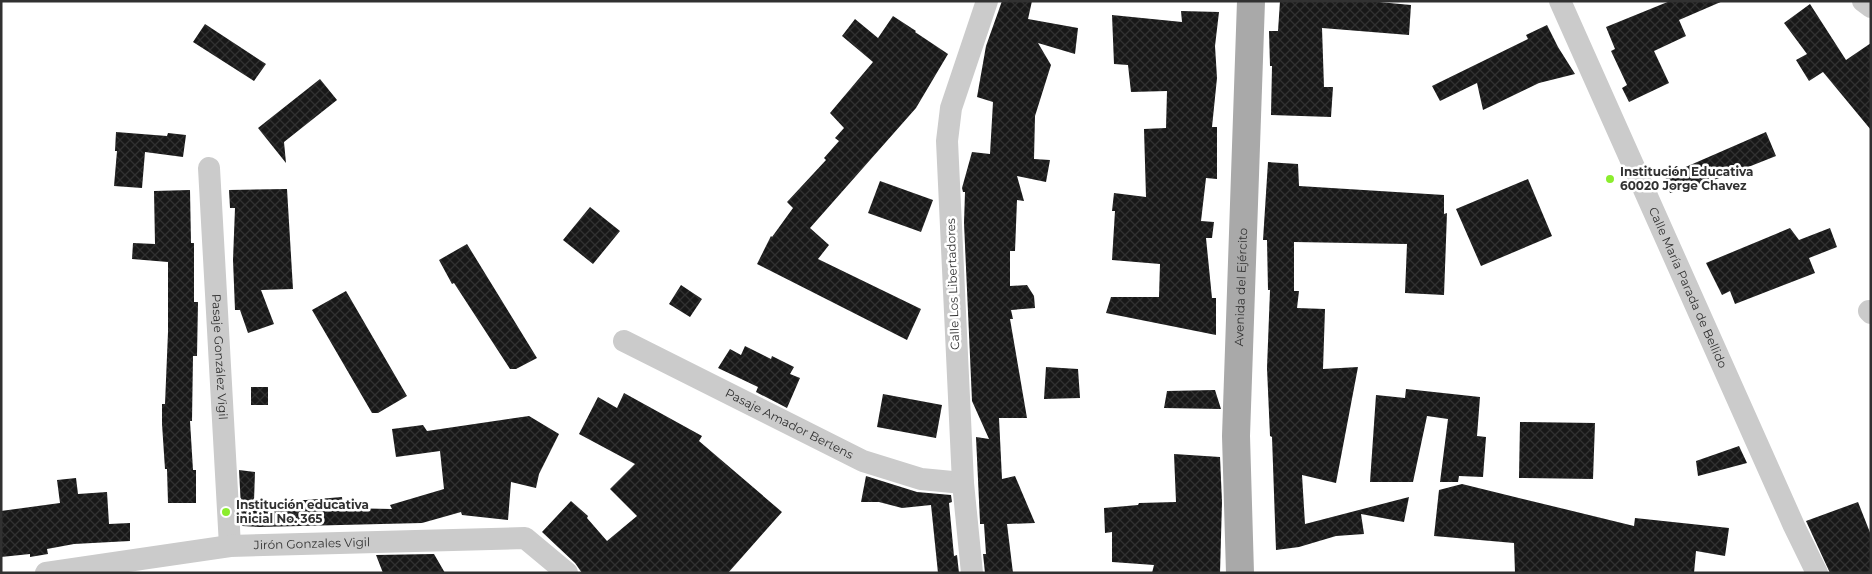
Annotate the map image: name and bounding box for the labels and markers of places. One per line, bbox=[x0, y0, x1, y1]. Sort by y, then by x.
place label: Institución Educativa 60020 Jorge Chavez bbox=[1620, 164, 1753, 193]
marker: Institución Educativa 60020 Jorge Chavez bbox=[1604, 173, 1616, 185]
place label: Institución educativa inicial No. 365 bbox=[236, 497, 369, 526]
marker: Institución educativa inicial No. 365 bbox=[220, 506, 232, 518]

